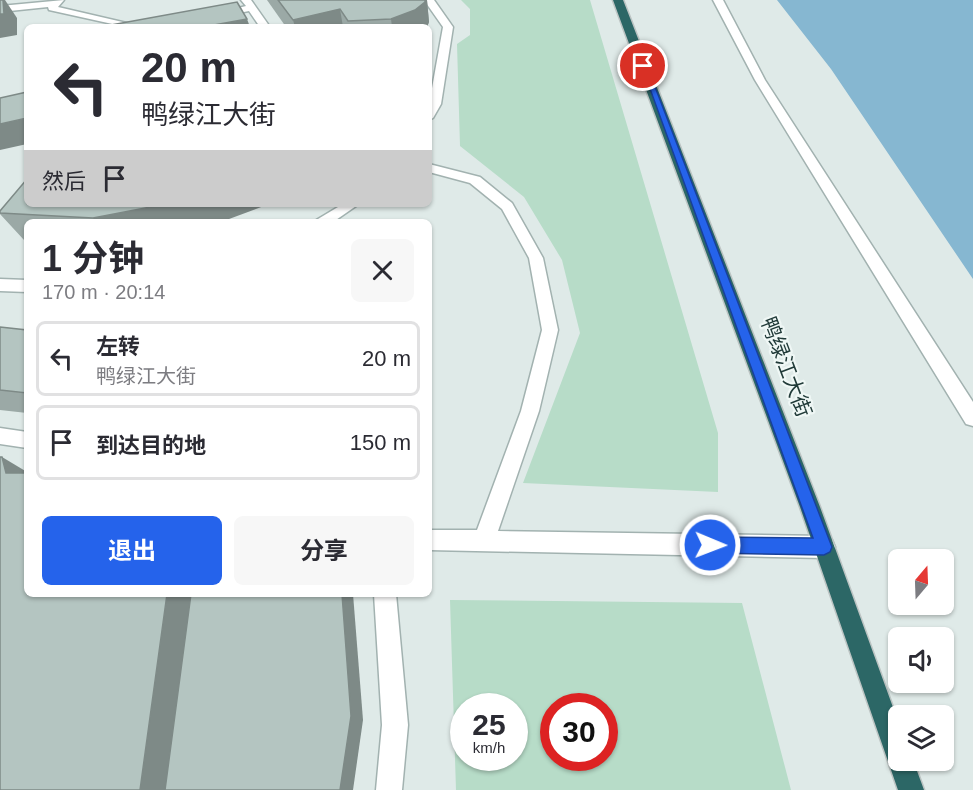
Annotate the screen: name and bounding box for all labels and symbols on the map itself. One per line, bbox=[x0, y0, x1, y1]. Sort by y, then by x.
pin bbox=[617, 40, 668, 91]
street label: 鸭绿江大街 bbox=[757, 314, 816, 420]
position arrow bbox=[678, 513, 742, 577]
north arrow bbox=[888, 549, 954, 615]
speed limit sign: 30 bbox=[540, 693, 618, 771]

